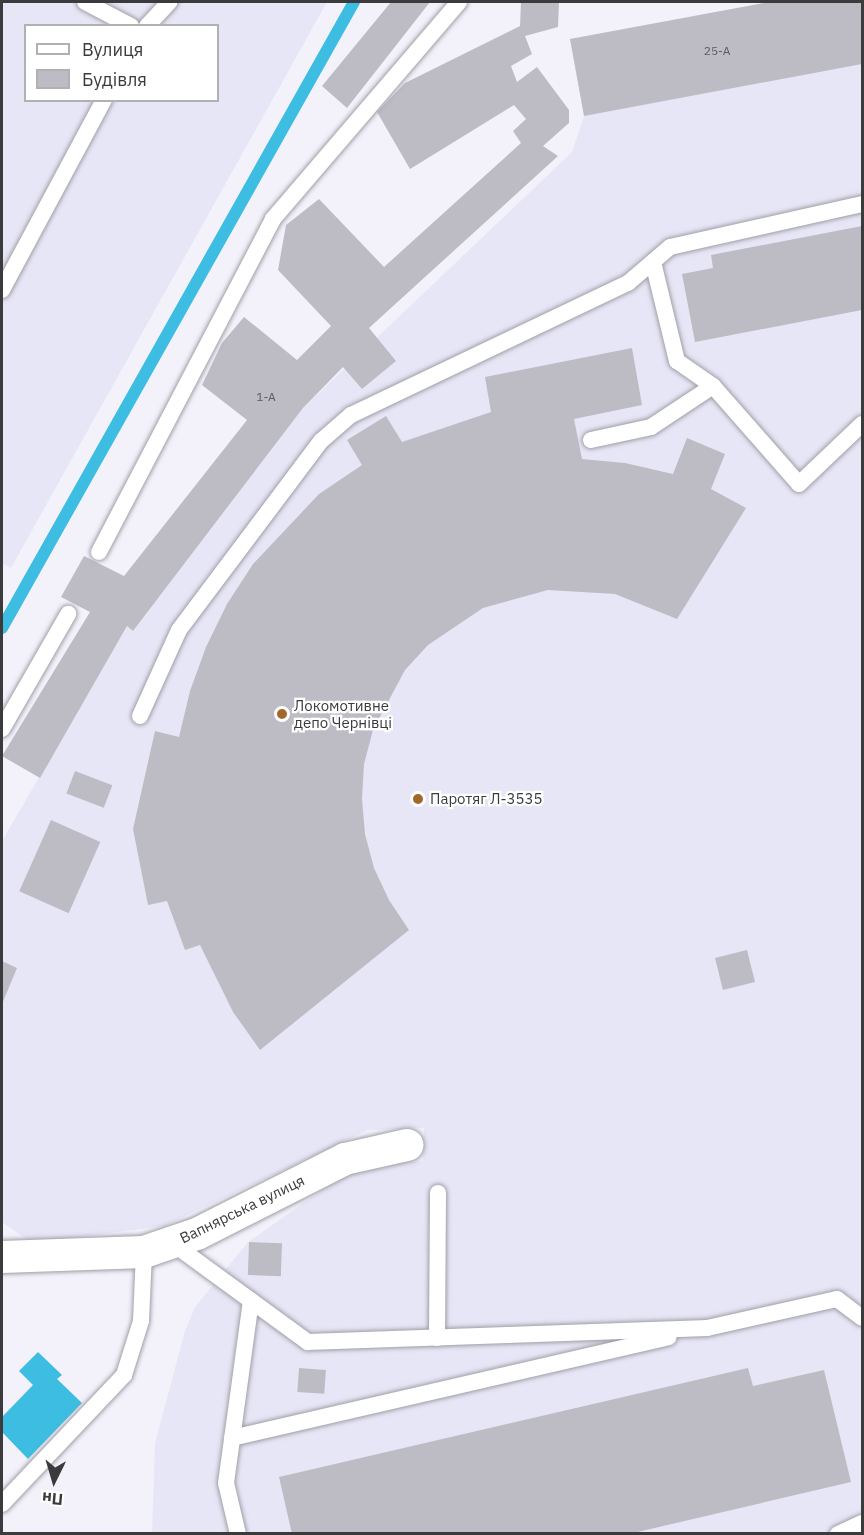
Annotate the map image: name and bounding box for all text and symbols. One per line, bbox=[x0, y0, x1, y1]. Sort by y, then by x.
legend bbox=[24, 24, 219, 102]
text: Вулиця bbox=[82, 38, 143, 61]
house number: 25-А bbox=[704, 44, 730, 58]
text: Будівля bbox=[82, 68, 147, 91]
house number: 1-А bbox=[256, 390, 276, 404]
place label: Локомотивне депо Чернівці bbox=[294, 696, 392, 731]
marker: Локомотивне депо Чернівці bbox=[275, 707, 289, 721]
place label: Паротяг Л-3535 bbox=[430, 790, 543, 808]
marker: Паротяг Л-3535 bbox=[411, 792, 425, 806]
street label: Вапнярська вулиця bbox=[177, 1171, 307, 1247]
north arrow bbox=[24, 1451, 84, 1511]
text: Пн bbox=[41, 1488, 64, 1510]

